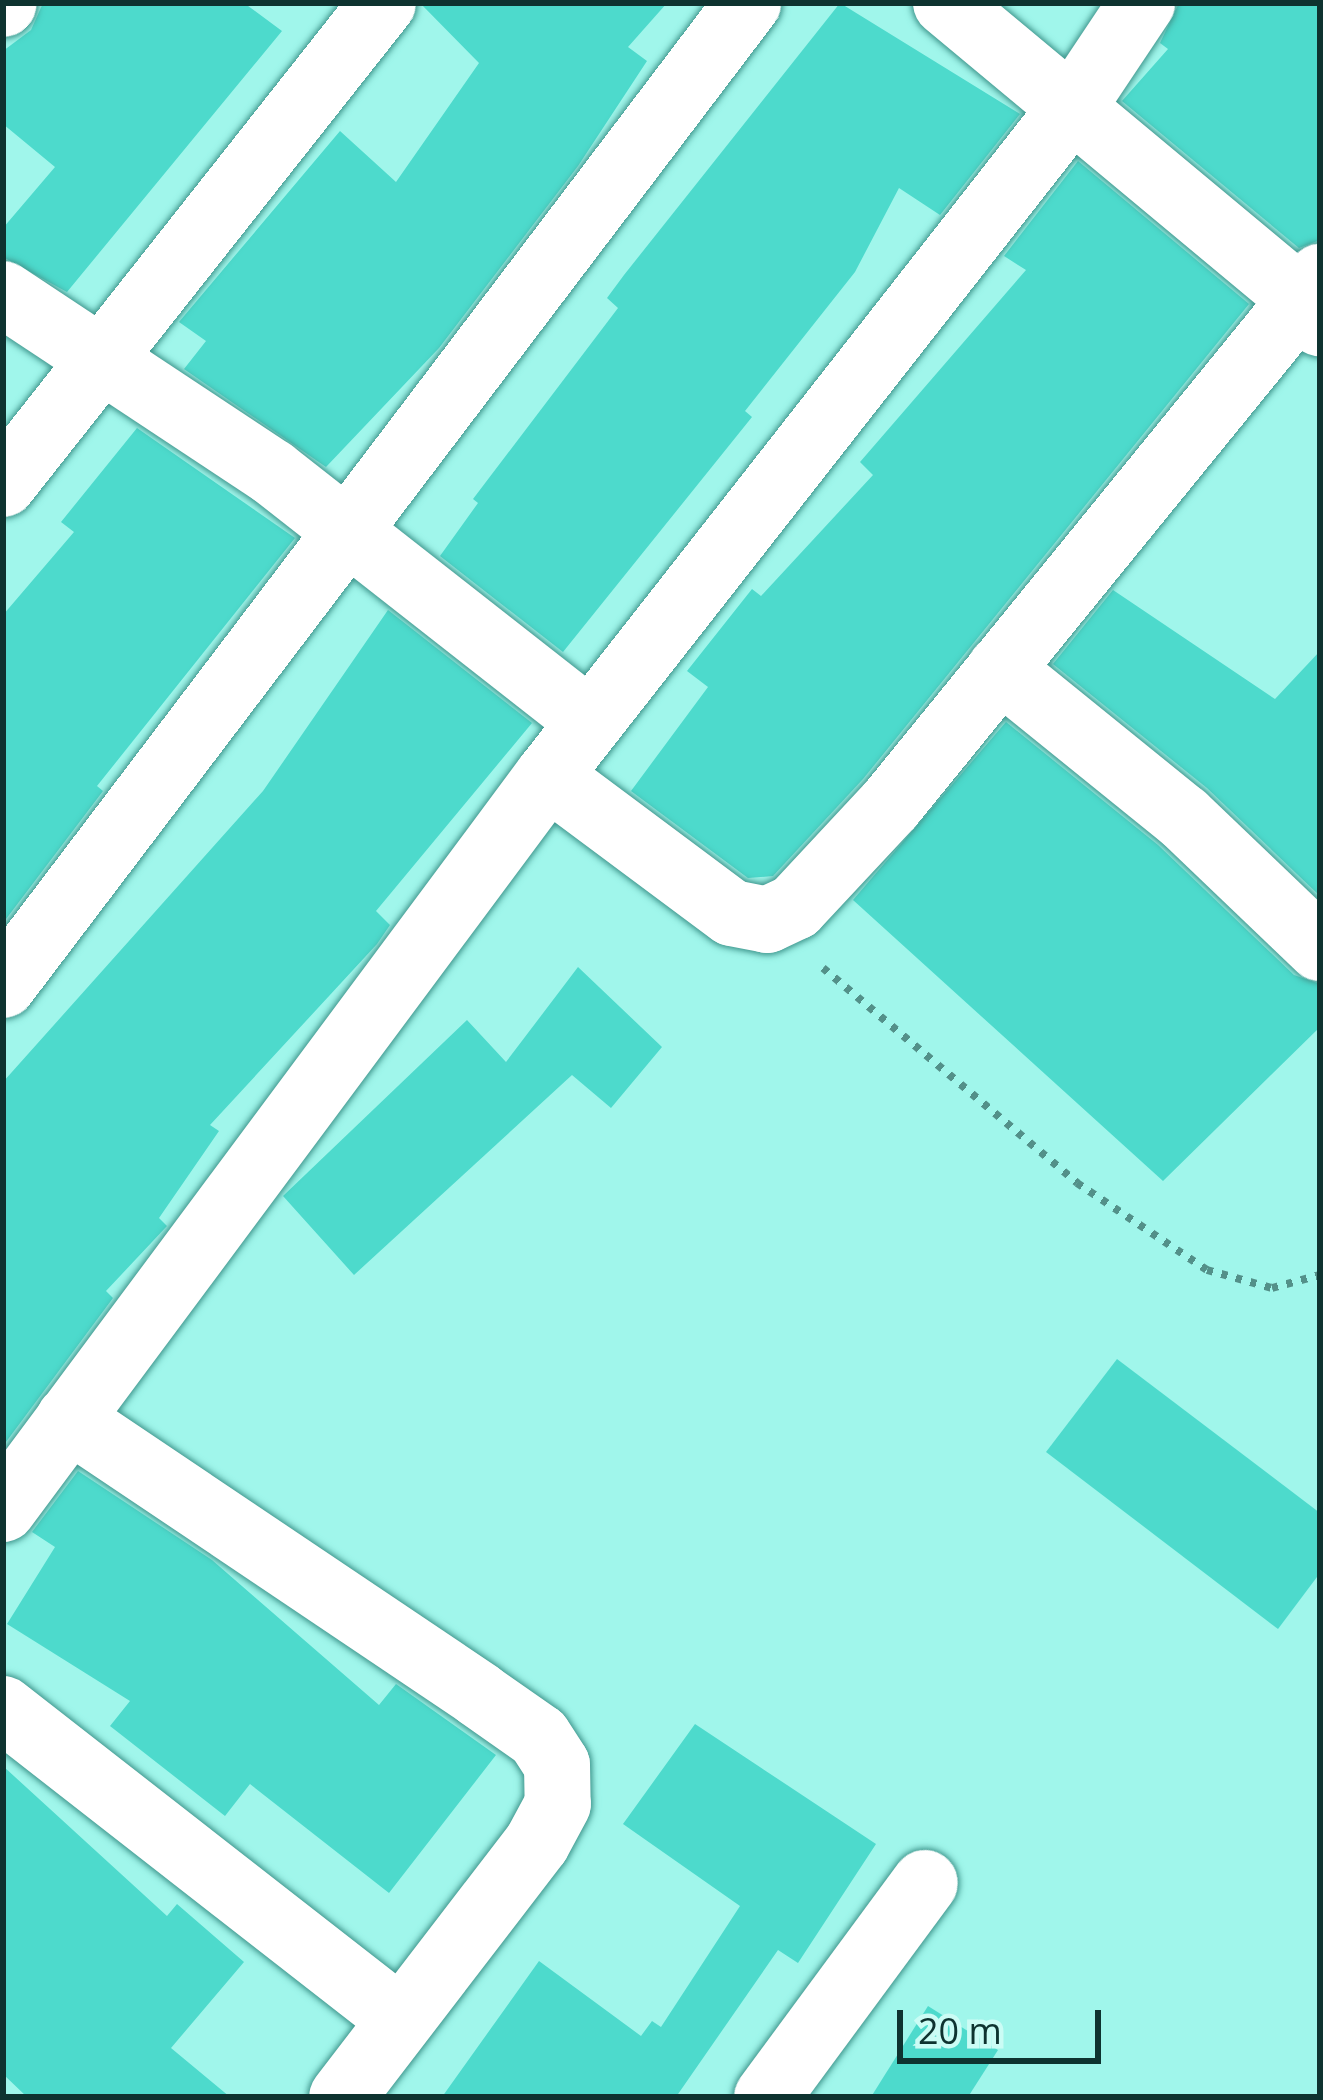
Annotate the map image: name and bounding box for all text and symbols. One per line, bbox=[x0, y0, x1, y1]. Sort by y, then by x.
scale bar bbox=[903, 1986, 1107, 2060]
text: 20 m bbox=[918, 2006, 1002, 2055]

